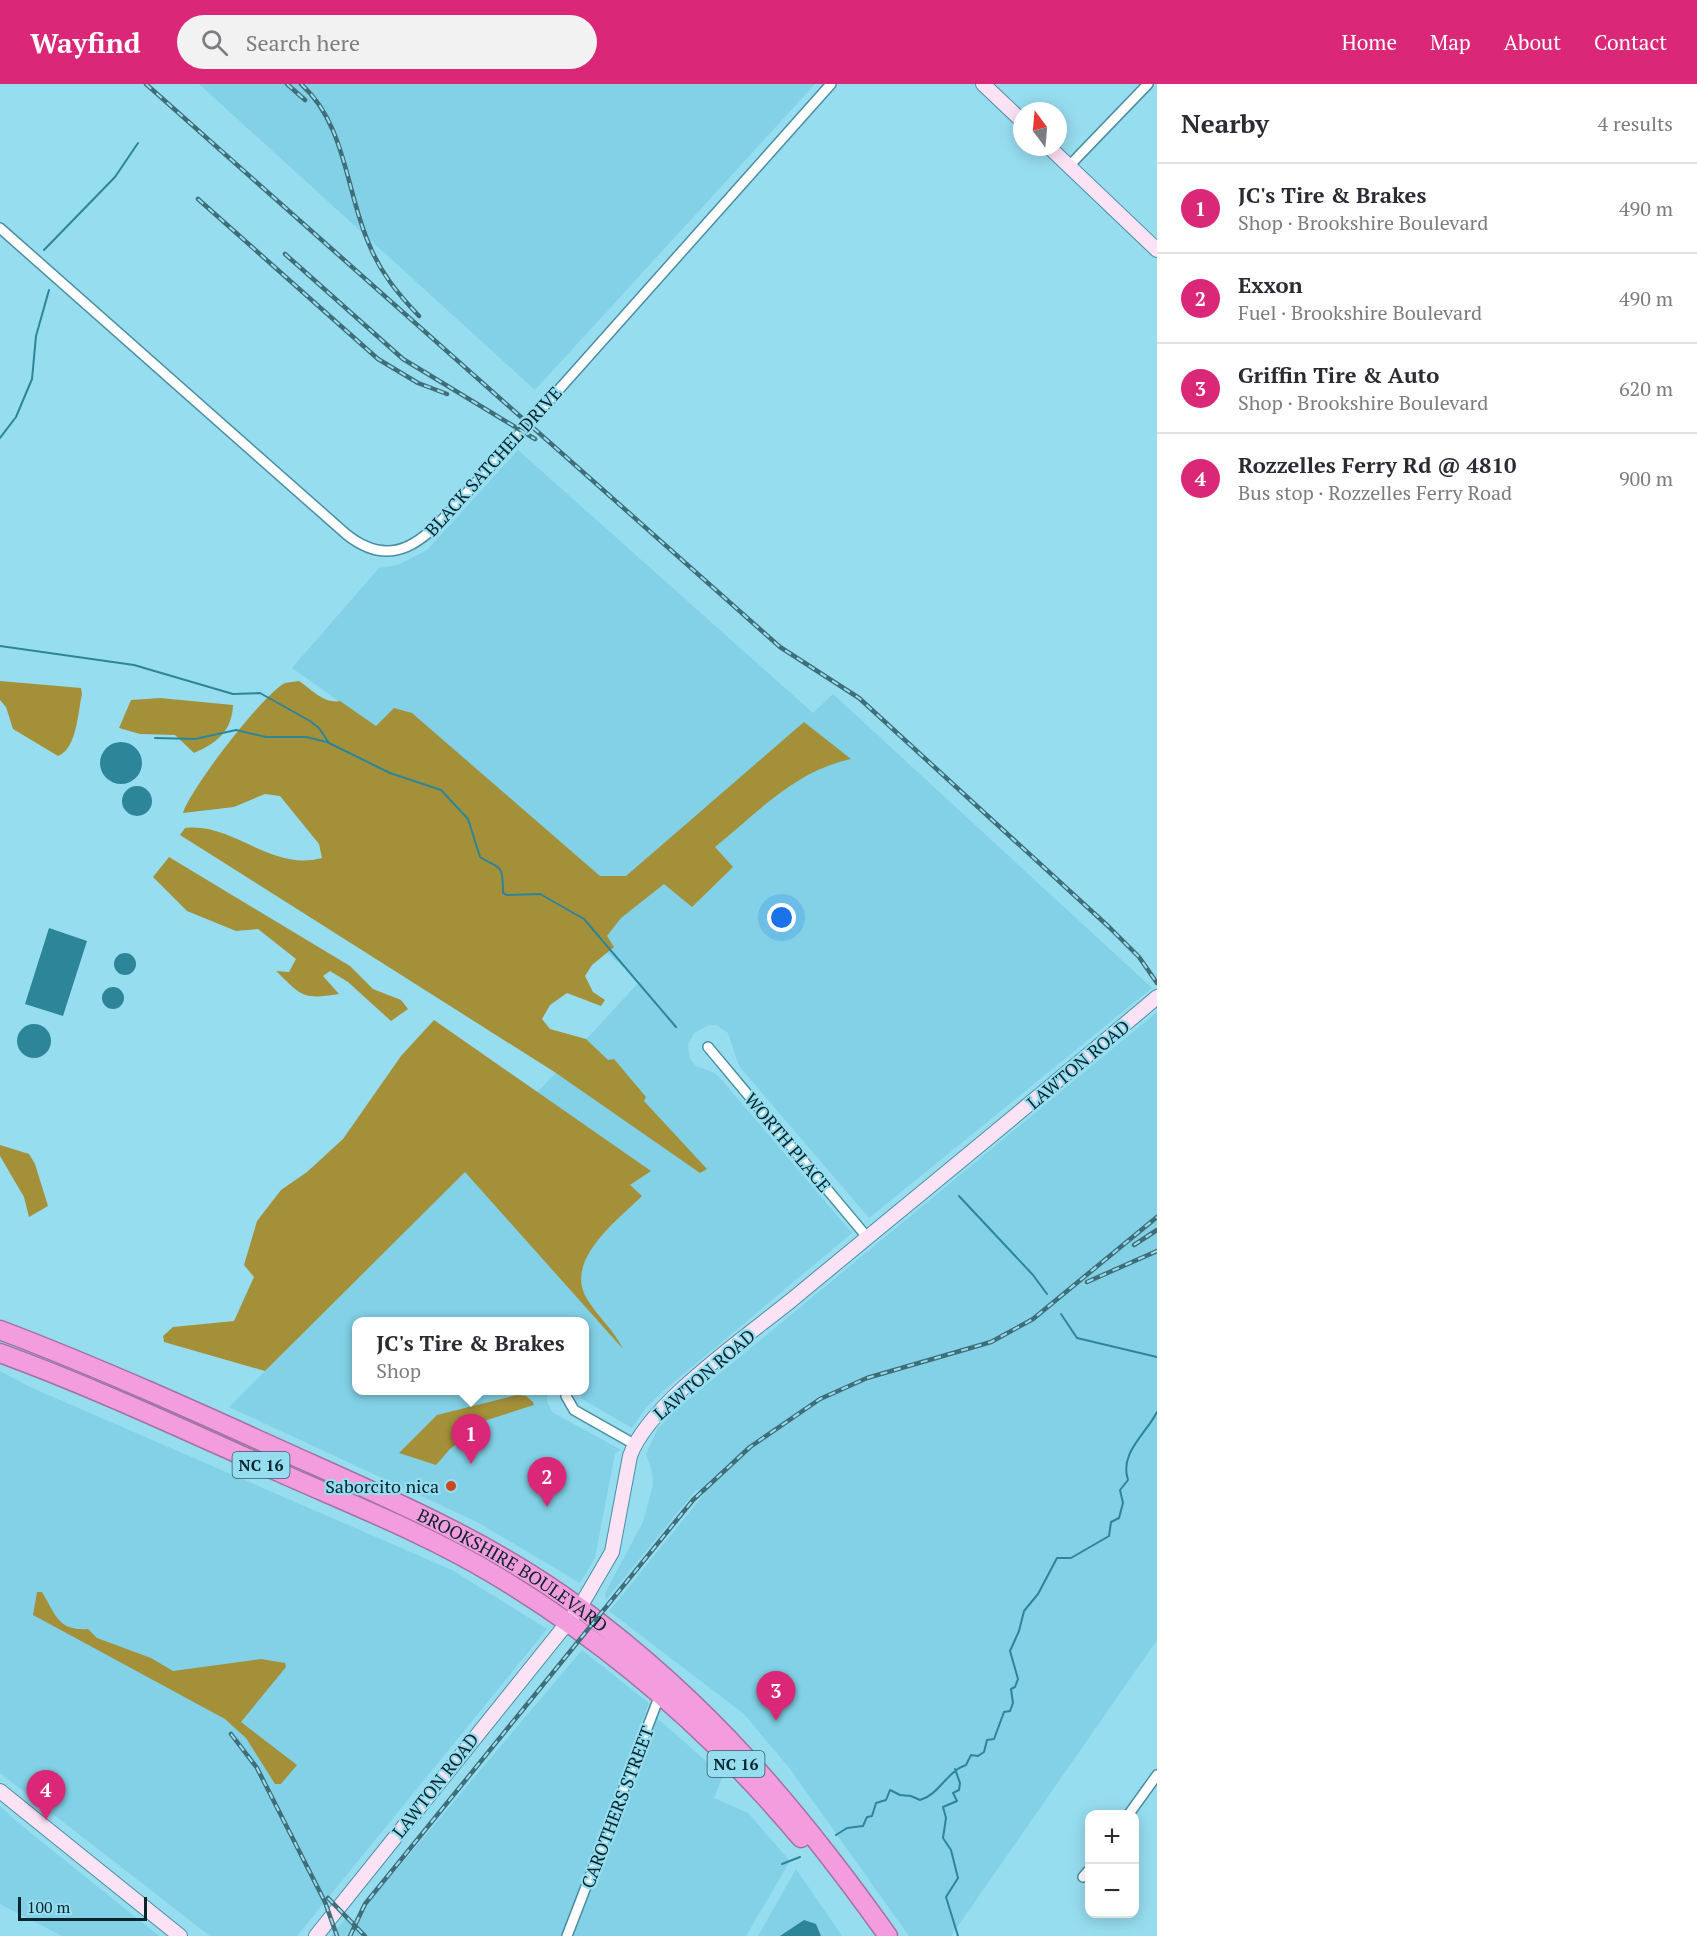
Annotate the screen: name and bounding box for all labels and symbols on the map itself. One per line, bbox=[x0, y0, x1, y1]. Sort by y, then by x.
north arrow bbox=[1013, 102, 1067, 156]
street label: BLACK SATCHEL DRIVE bbox=[419, 381, 567, 541]
your location bbox=[767, 903, 796, 932]
street label: LAWTON ROAD bbox=[1022, 1014, 1134, 1114]
street label: WORTH PLACE bbox=[739, 1087, 837, 1197]
street label: LAWTON ROAD bbox=[648, 1323, 760, 1425]
pin: 1 bbox=[452, 1414, 490, 1464]
road number: NC 16 bbox=[232, 1452, 290, 1478]
pin: 2 bbox=[528, 1458, 566, 1507]
place label: Saborcito nica bbox=[325, 1474, 439, 1498]
marker: Saborcito nica bbox=[444, 1479, 458, 1493]
street label: BROOKSHIRE BOULEVARD bbox=[414, 1502, 613, 1637]
pin: 3 bbox=[756, 1672, 796, 1721]
street label: CAROTHERS STREET bbox=[575, 1722, 659, 1892]
street label: LAWTON ROAD bbox=[386, 1727, 484, 1843]
road number: NC 16 bbox=[708, 1751, 764, 1777]
pin: 4 bbox=[26, 1770, 66, 1820]
scale bar bbox=[18, 1894, 147, 1922]

